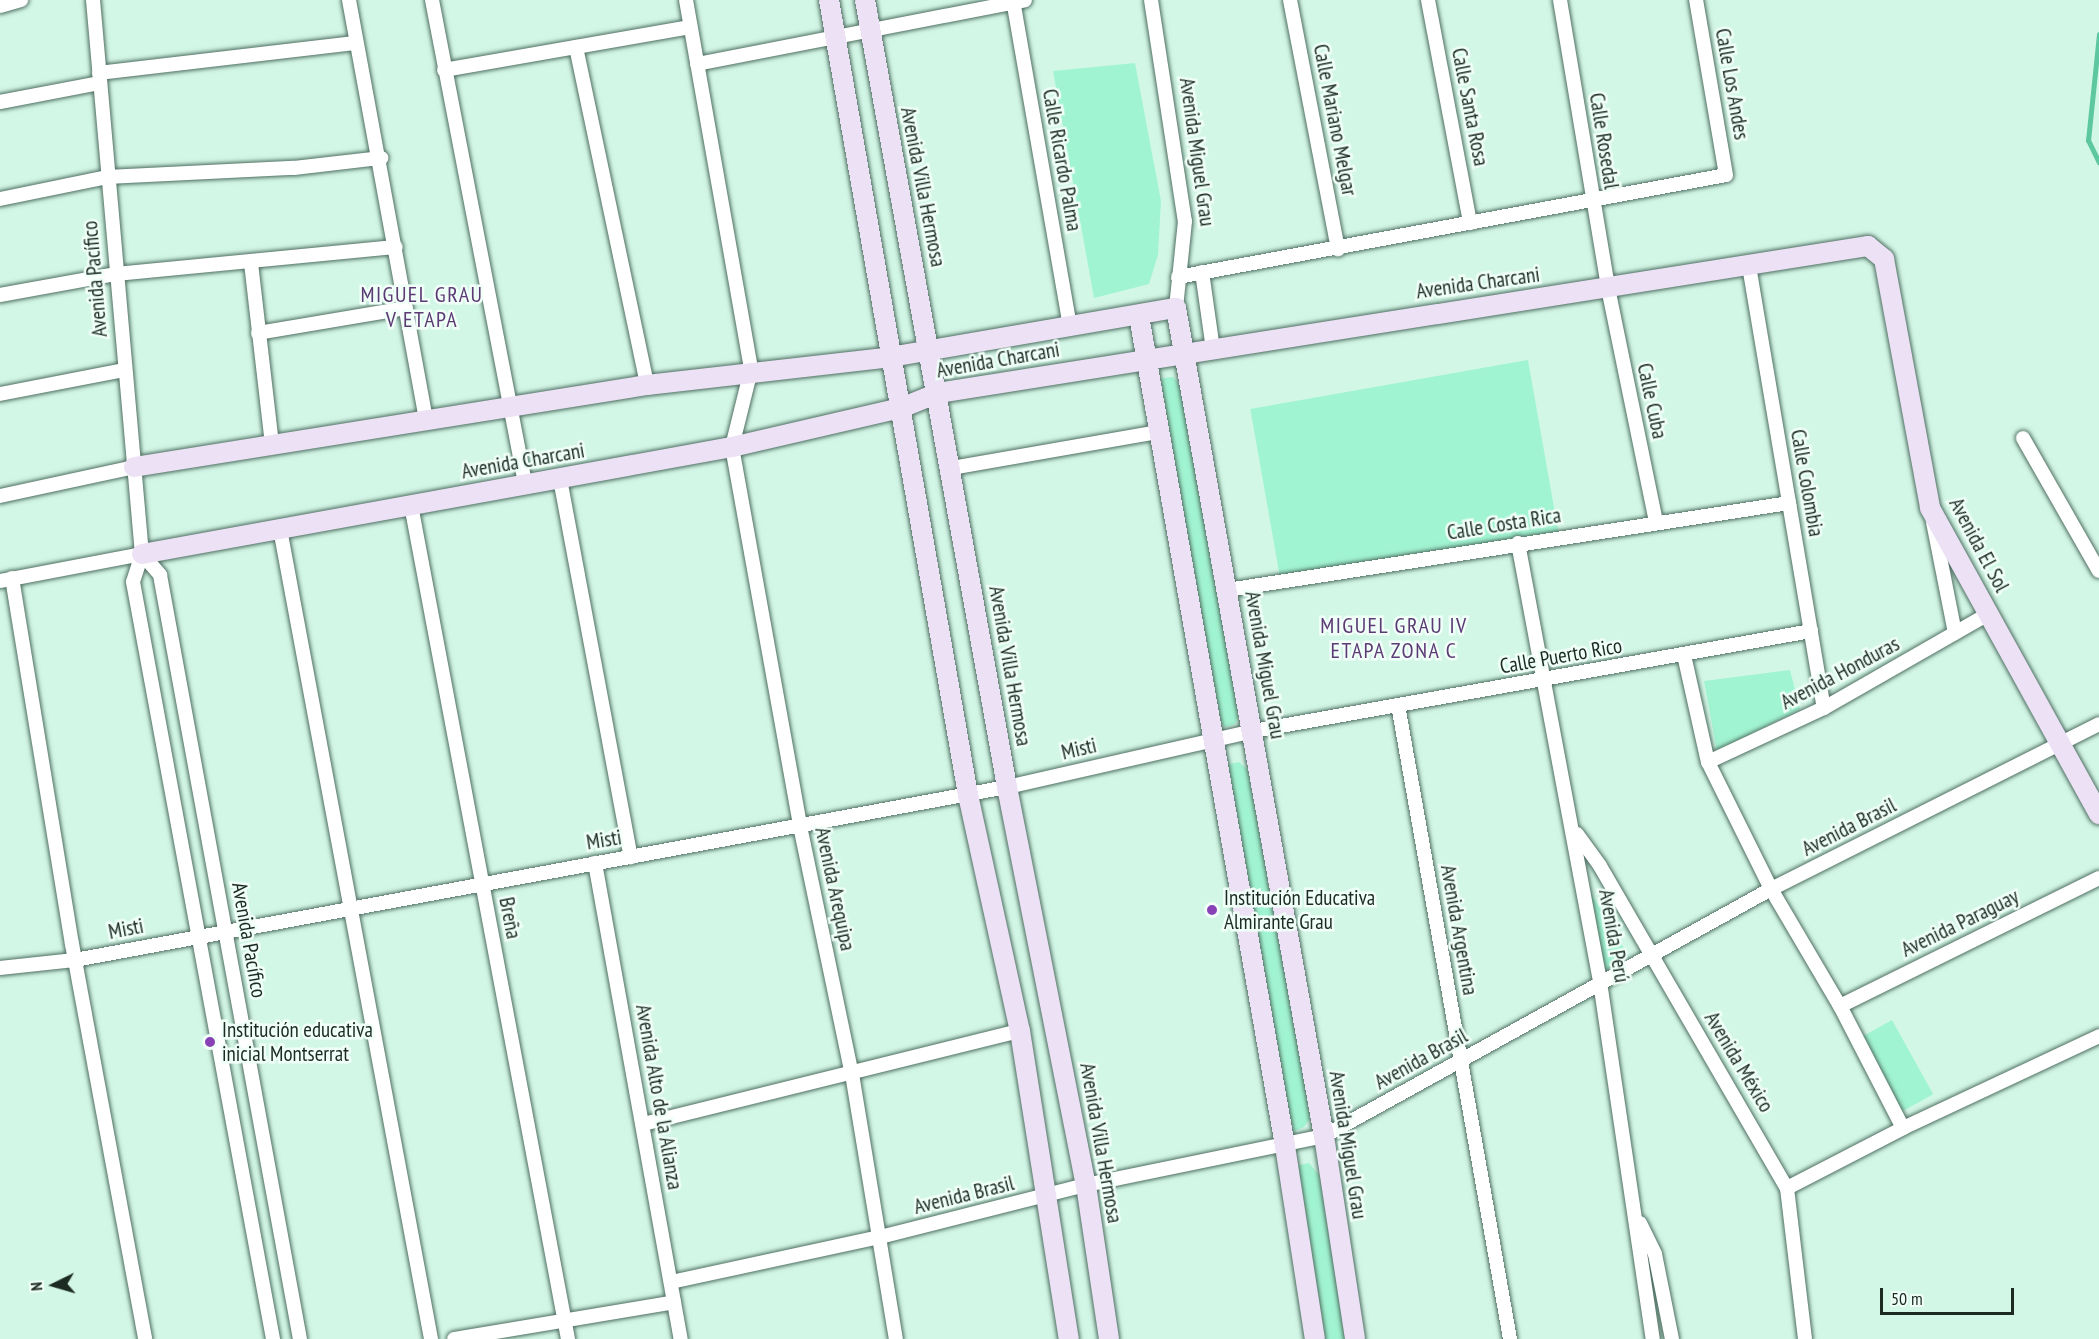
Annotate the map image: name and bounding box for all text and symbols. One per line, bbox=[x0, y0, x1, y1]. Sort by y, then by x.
street label: Calle Los Andes bbox=[1710, 26, 1754, 142]
street label: Calle Mariano Melgar bbox=[1308, 42, 1362, 198]
street label: Calle Santa Rosa bbox=[1446, 46, 1494, 168]
street label: Avenida Miguel Grau bbox=[1174, 76, 1220, 228]
street label: Calle Ricardo Palma bbox=[1037, 87, 1087, 233]
street label: Calle Rosedal bbox=[1584, 91, 1624, 191]
street label: Avenida Villa Hermosa bbox=[895, 105, 951, 269]
street label: Avenida Pacífico bbox=[77, 220, 113, 338]
street label: Avenida Charcani bbox=[1415, 262, 1541, 304]
district label: MIGUEL GRAU V ETAPA bbox=[360, 281, 484, 332]
street label: Avenida Charcani bbox=[935, 337, 1061, 383]
street label: Calle Cuba bbox=[1632, 361, 1672, 441]
street label: Calle Colombia bbox=[1785, 427, 1829, 539]
street label: Avenida Charcani bbox=[460, 438, 586, 484]
street label: Avenida El Sol bbox=[1944, 494, 2014, 596]
street label: Calle Costa Rica bbox=[1445, 503, 1563, 545]
street label: Avenida Villa Hermosa bbox=[983, 584, 1037, 748]
street label: Avenida Miguel Grau bbox=[1240, 589, 1290, 741]
district label: MIGUEL GRAU IV ETAPA ZONA C bbox=[1320, 612, 1468, 664]
street label: Avenida Honduras bbox=[1776, 631, 1904, 715]
street label: Calle Puerto Rico bbox=[1498, 633, 1624, 679]
street label: Misti bbox=[1059, 733, 1099, 765]
street label: Avenida Brasil bbox=[1798, 793, 1900, 861]
street label: Misti bbox=[585, 825, 623, 855]
street label: Avenida Arequipa bbox=[810, 825, 860, 953]
street label: Avenida Argentina bbox=[1435, 863, 1483, 997]
street label: Avenida Pacífico bbox=[226, 880, 272, 1000]
street label: Avenida Paraguay bbox=[1897, 884, 2023, 962]
place label: Institución Educativa Almirante Grau bbox=[1224, 885, 1375, 935]
street label: Avenida Perú bbox=[1593, 887, 1635, 985]
street label: Breña bbox=[494, 895, 526, 941]
marker: Institución Educativa Almirante Grau bbox=[1205, 903, 1219, 917]
street label: Misti bbox=[106, 913, 146, 945]
street label: Avenida Alto de la Alianza bbox=[630, 1002, 688, 1192]
street label: Avenida México bbox=[1699, 1007, 1779, 1117]
place label: Institución educativa inicial Montserrat bbox=[222, 1017, 373, 1067]
street label: Avenida Brasil bbox=[1370, 1023, 1472, 1095]
marker: Institución educativa inicial Montserrat bbox=[203, 1035, 217, 1049]
street label: Avenida Villa Hermosa bbox=[1074, 1061, 1128, 1225]
street label: Avenida Miguel Grau bbox=[1324, 1069, 1372, 1221]
street label: Avenida Brasil bbox=[911, 1170, 1017, 1220]
north arrow bbox=[24, 1255, 84, 1315]
scale bar bbox=[1883, 1276, 2016, 1314]
text: N bbox=[26, 1281, 46, 1292]
text: 50 m bbox=[1891, 1287, 1923, 1310]

